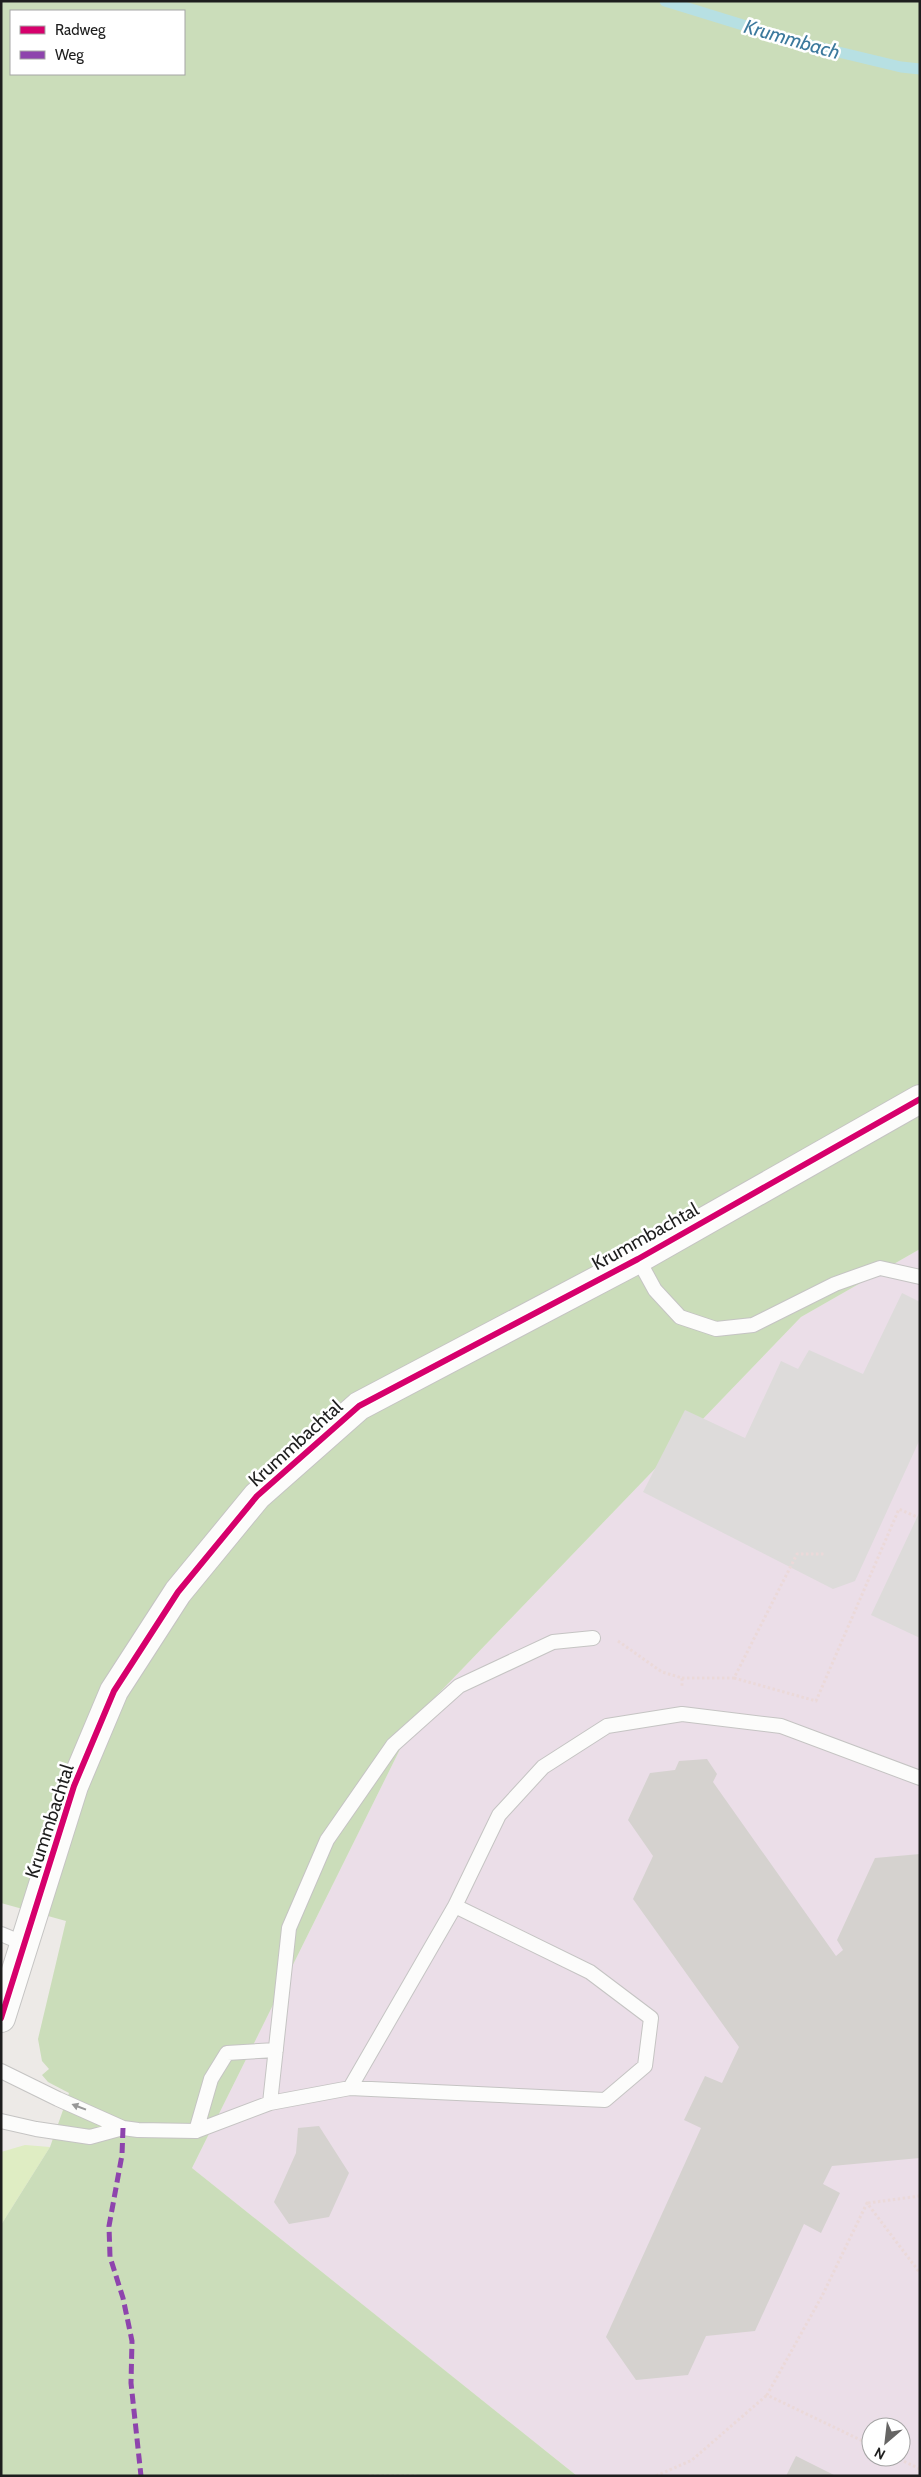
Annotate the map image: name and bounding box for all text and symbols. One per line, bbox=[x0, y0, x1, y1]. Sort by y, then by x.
legend bbox=[10, 10, 185, 75]
water label: Krummbach bbox=[741, 14, 843, 64]
text: Radweg bbox=[55, 21, 106, 39]
text: Weg bbox=[55, 46, 84, 64]
street label: Krummbachtal bbox=[588, 1197, 703, 1275]
street label: Krummbachtal bbox=[244, 1395, 347, 1492]
street label: Krummbachtal bbox=[20, 1761, 79, 1881]
one-way arrow bbox=[72, 2103, 86, 2111]
north arrow bbox=[861, 2417, 911, 2467]
text: N bbox=[871, 2443, 888, 2464]

